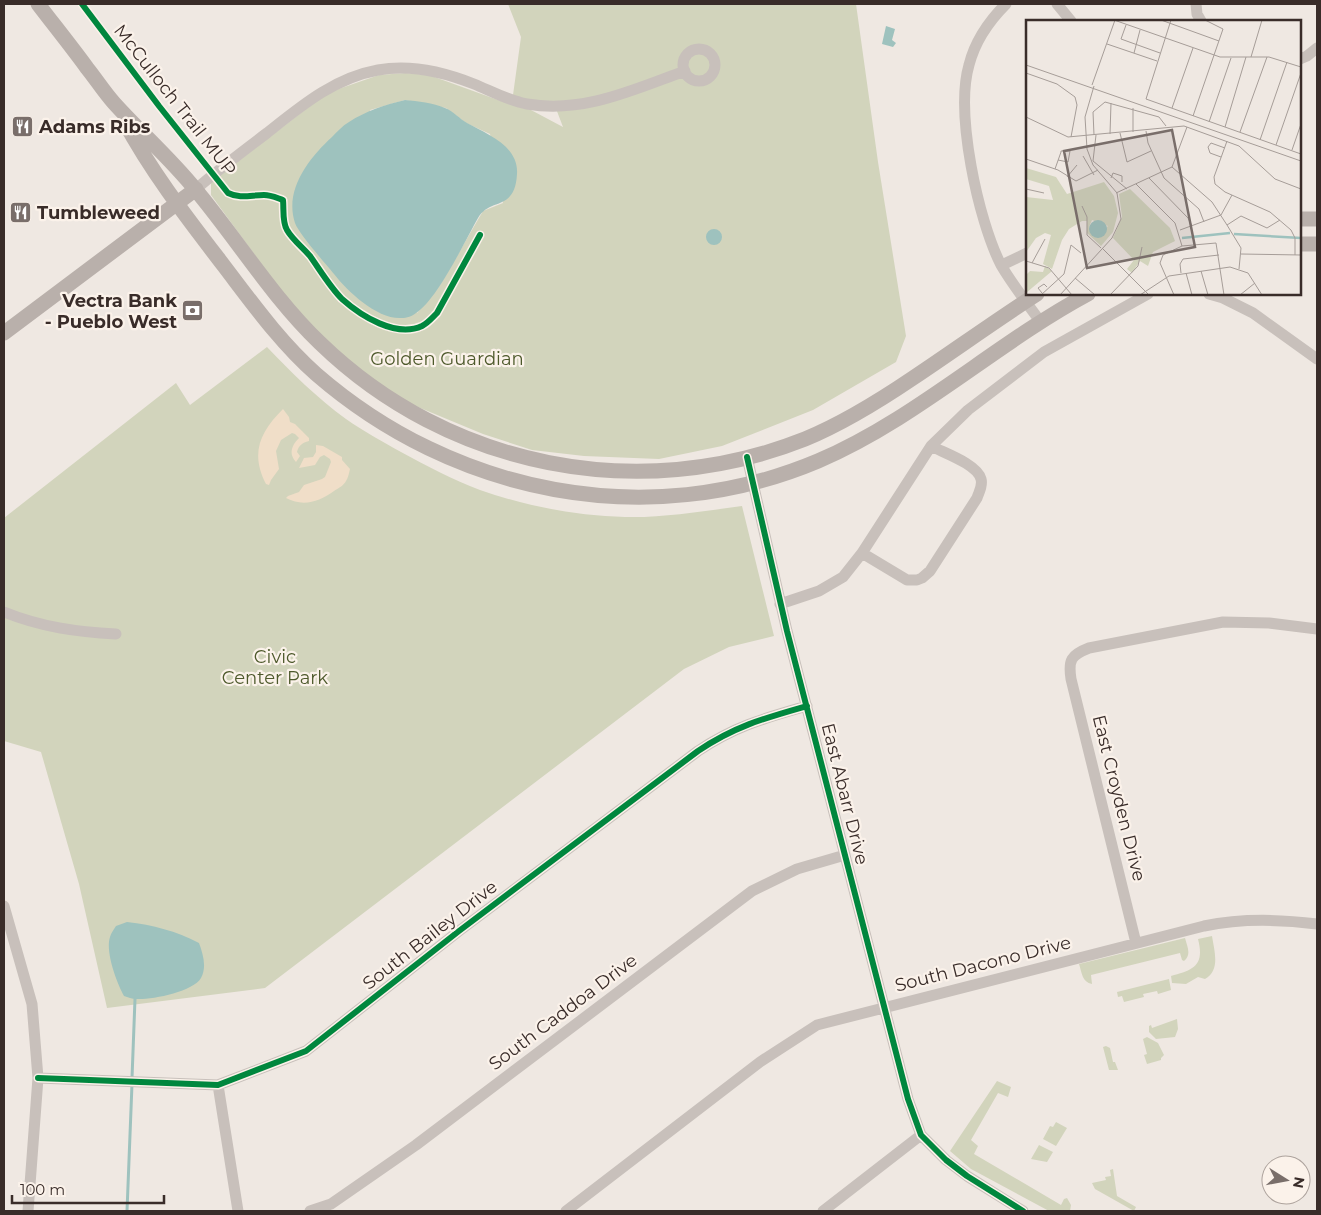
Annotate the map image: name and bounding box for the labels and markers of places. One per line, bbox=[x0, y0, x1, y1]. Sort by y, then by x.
restaurant icon: Adams Ribs bbox=[11, 115, 35, 139]
place label: Adams Ribs bbox=[38, 116, 151, 138]
restaurant icon: Tumbleweed bbox=[9, 201, 33, 225]
place label: Tumbleweed bbox=[37, 202, 160, 224]
place label: Vectra Bank - Pueblo West bbox=[45, 290, 177, 333]
bank icon: Vectra Bank - Pueblo West bbox=[181, 299, 205, 323]

